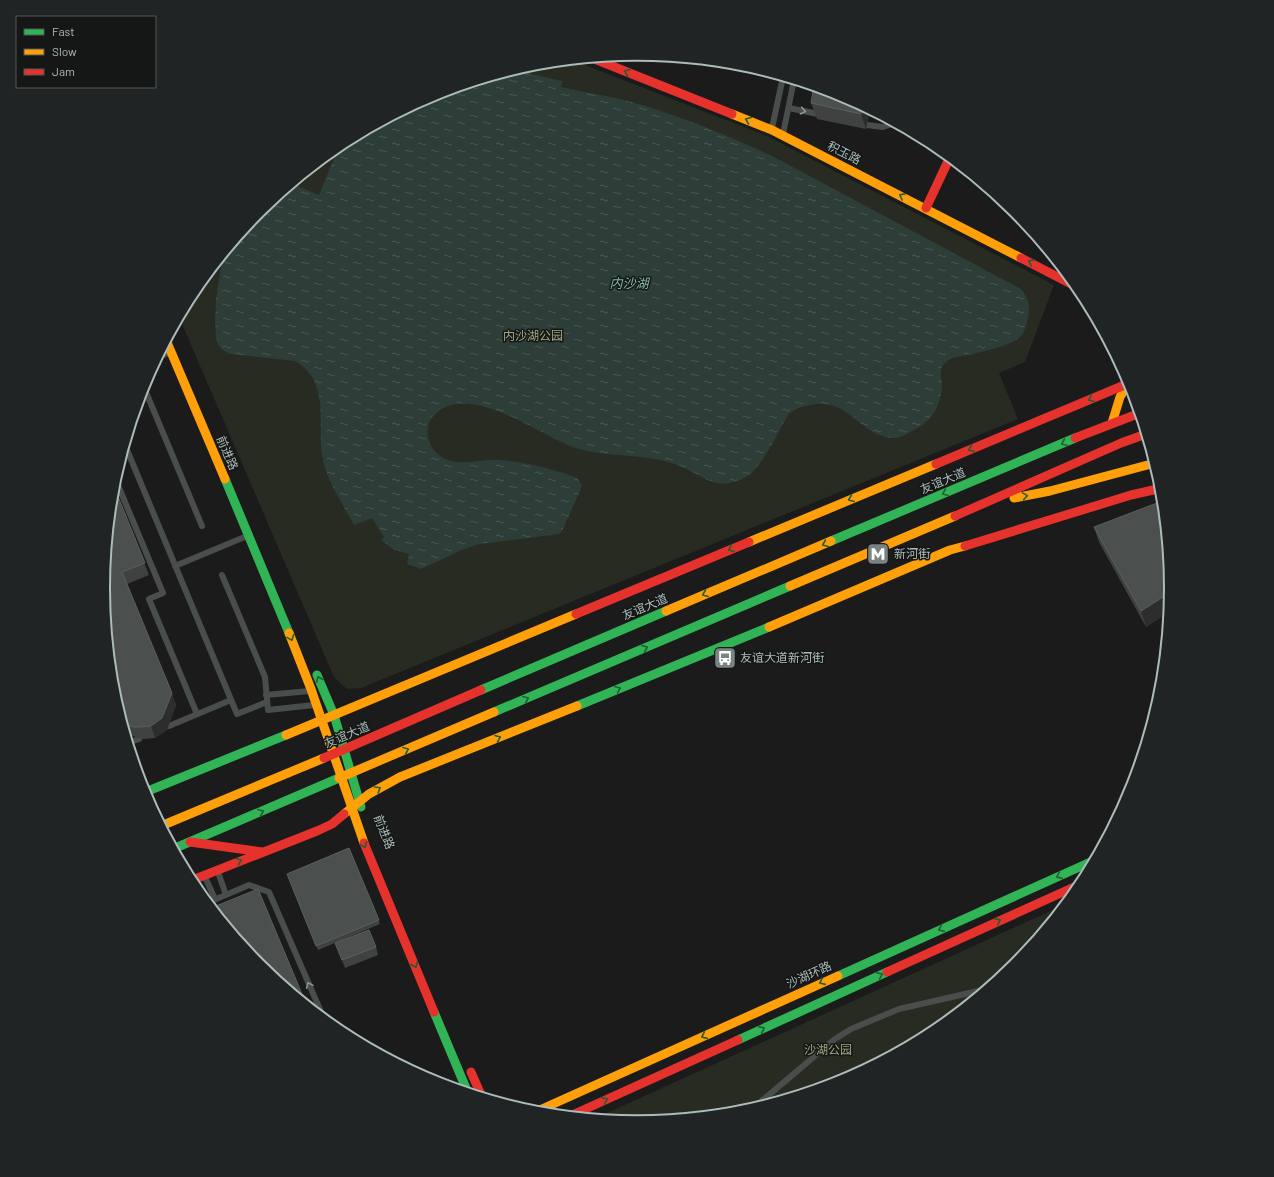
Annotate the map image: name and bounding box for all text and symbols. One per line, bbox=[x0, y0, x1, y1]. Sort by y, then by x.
legend bbox=[16, 16, 156, 88]
text: Fast bbox=[52, 24, 75, 38]
text: Slow bbox=[52, 44, 77, 58]
text: Jam bbox=[52, 64, 75, 78]
one-way arrow bbox=[624, 69, 631, 77]
one-way arrow bbox=[800, 106, 806, 115]
one-way arrow bbox=[745, 117, 753, 125]
street label: 积玉路 bbox=[825, 138, 864, 167]
one-way arrow bbox=[899, 194, 907, 201]
one-way arrow bbox=[1027, 259, 1035, 267]
water label: 内沙湖 bbox=[609, 275, 650, 291]
park label: 内沙湖公园 bbox=[503, 328, 563, 342]
one-way arrow bbox=[1088, 394, 1096, 402]
street label: 前进路 bbox=[214, 433, 241, 472]
one-way arrow bbox=[1061, 438, 1068, 446]
one-way arrow bbox=[968, 444, 976, 452]
street label: 友谊大道 bbox=[918, 464, 967, 496]
one-way arrow bbox=[941, 488, 949, 496]
one-way arrow bbox=[1022, 492, 1029, 501]
one-way arrow bbox=[848, 494, 856, 502]
one-way arrow bbox=[821, 539, 828, 547]
metro station icon: 新河街 bbox=[865, 541, 891, 567]
one-way arrow bbox=[728, 544, 736, 552]
place label: 新河街 bbox=[894, 546, 930, 560]
one-way arrow bbox=[701, 589, 709, 597]
street label: 友谊大道 bbox=[620, 590, 669, 622]
one-way arrow bbox=[286, 634, 294, 641]
one-way arrow bbox=[641, 645, 649, 653]
bus stop icon: 友谊大道新河街 bbox=[712, 645, 738, 671]
place label: 友谊大道新河街 bbox=[740, 650, 824, 664]
one-way arrow bbox=[316, 676, 324, 684]
one-way arrow bbox=[615, 686, 622, 694]
one-way arrow bbox=[521, 696, 529, 704]
street label: 友谊大道 bbox=[322, 718, 371, 750]
one-way arrow bbox=[494, 734, 501, 742]
one-way arrow bbox=[403, 747, 410, 755]
one-way arrow bbox=[374, 786, 381, 793]
one-way arrow bbox=[256, 809, 264, 817]
street label: 前进路 bbox=[372, 812, 398, 851]
one-way arrow bbox=[360, 841, 368, 848]
one-way arrow bbox=[236, 857, 243, 865]
one-way arrow bbox=[1056, 871, 1063, 879]
one-way arrow bbox=[994, 918, 1002, 926]
one-way arrow bbox=[937, 924, 944, 932]
street label: 沙湖环路 bbox=[784, 958, 833, 990]
one-way arrow bbox=[410, 961, 418, 968]
one-way arrow bbox=[876, 972, 883, 980]
one-way arrow bbox=[819, 977, 827, 985]
one-way arrow bbox=[306, 981, 314, 988]
one-way arrow bbox=[757, 1026, 765, 1034]
one-way arrow bbox=[700, 1031, 707, 1039]
park label: 沙湖公园 bbox=[804, 1042, 852, 1056]
one-way arrow bbox=[601, 1097, 608, 1105]

